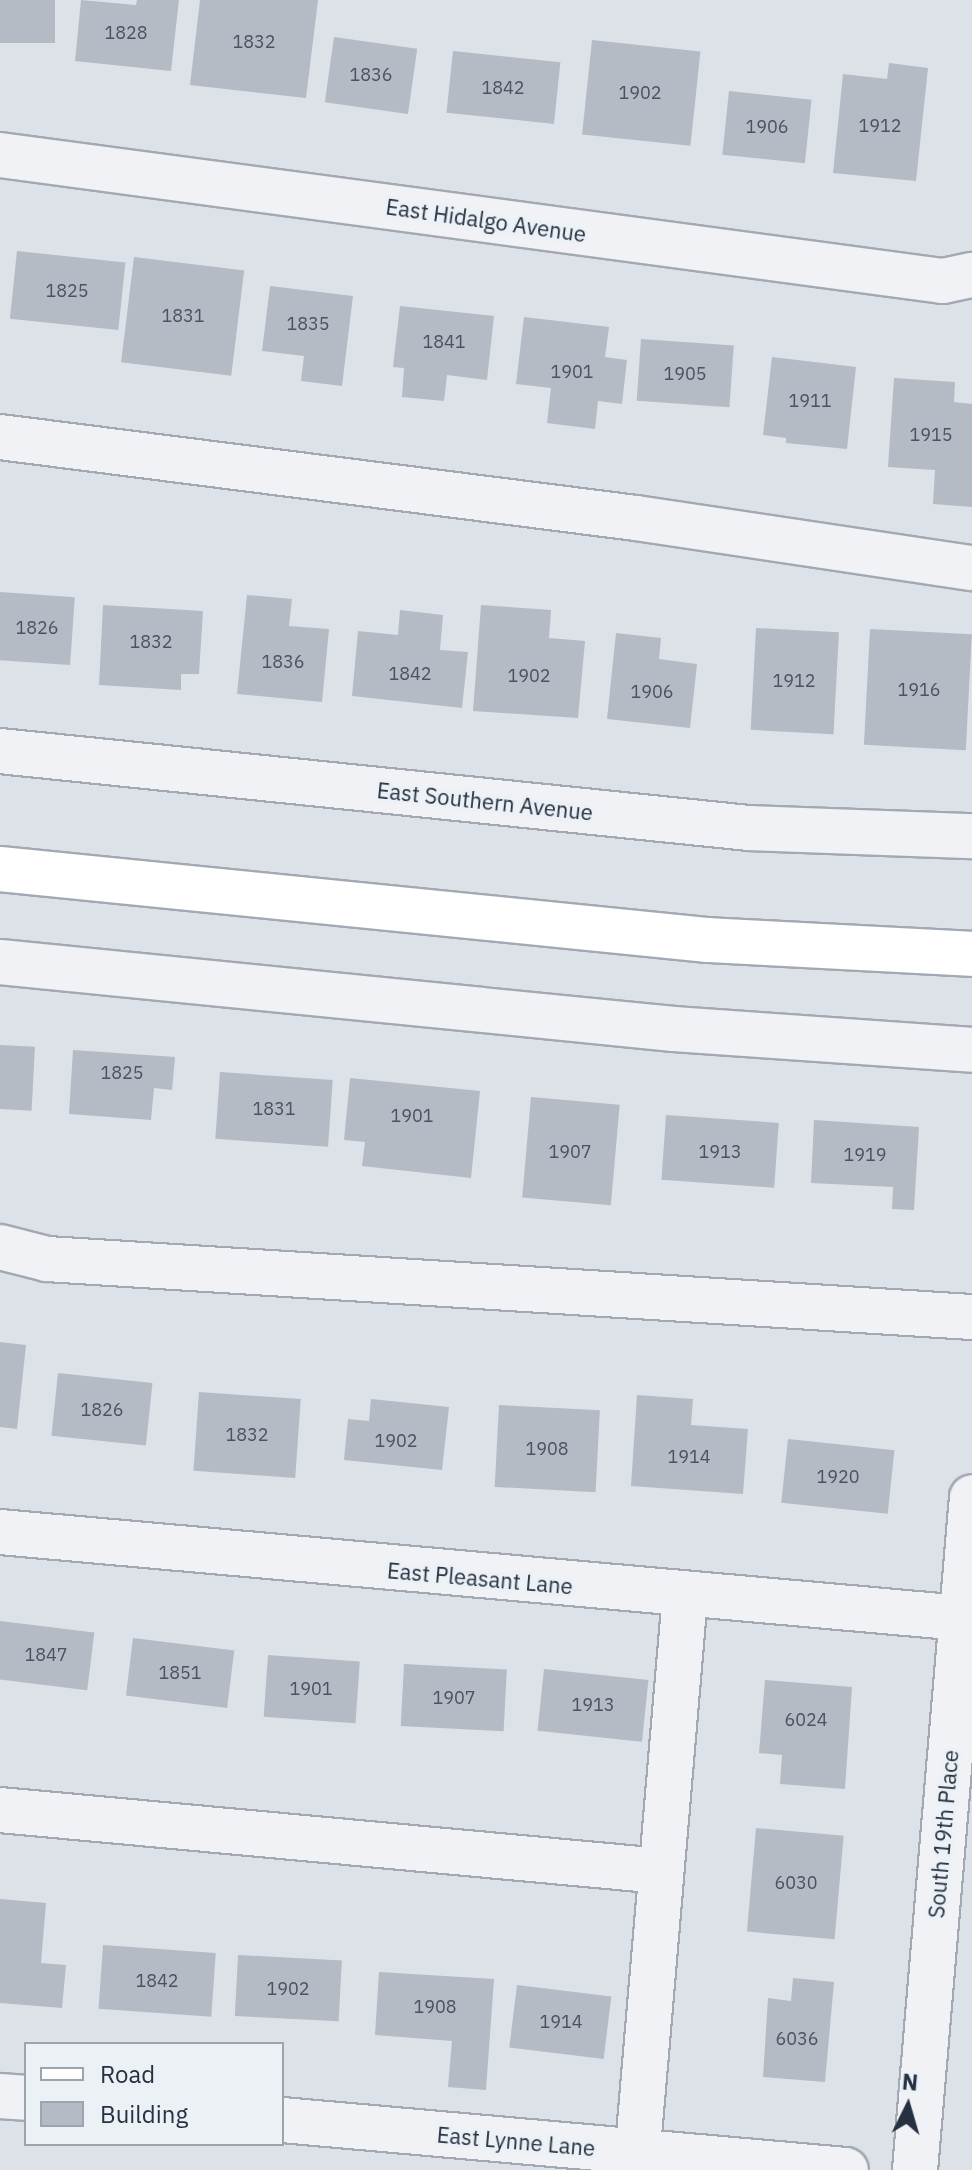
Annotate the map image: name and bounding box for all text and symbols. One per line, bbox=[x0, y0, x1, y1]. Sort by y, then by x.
house number: 1828 bbox=[104, 22, 148, 44]
house number: 1832 bbox=[232, 31, 276, 53]
house number: 1836 bbox=[349, 64, 393, 86]
house number: 1842 bbox=[481, 77, 525, 99]
house number: 1902 bbox=[618, 82, 662, 104]
house number: 1912 bbox=[858, 115, 902, 137]
house number: 1906 bbox=[745, 116, 789, 138]
street label: East Hidalgo Avenue bbox=[384, 193, 588, 247]
house number: 1825 bbox=[45, 280, 89, 302]
house number: 1831 bbox=[161, 305, 205, 327]
house number: 1835 bbox=[286, 313, 330, 335]
house number: 1841 bbox=[422, 331, 466, 353]
house number: 1901 bbox=[550, 361, 594, 383]
house number: 1905 bbox=[663, 363, 707, 385]
house number: 1911 bbox=[788, 390, 832, 412]
house number: 1915 bbox=[909, 424, 953, 446]
house number: 1826 bbox=[15, 617, 59, 639]
house number: 1832 bbox=[129, 631, 173, 653]
house number: 1836 bbox=[261, 651, 305, 673]
house number: 1842 bbox=[388, 663, 432, 685]
house number: 1902 bbox=[507, 665, 551, 687]
house number: 1912 bbox=[772, 670, 816, 692]
house number: 1916 bbox=[897, 679, 941, 701]
house number: 1906 bbox=[630, 681, 674, 703]
street label: East Southern Avenue bbox=[376, 777, 594, 825]
house number: 1825 bbox=[100, 1062, 144, 1084]
house number: 1831 bbox=[252, 1098, 296, 1120]
house number: 1901 bbox=[390, 1105, 434, 1127]
house number: 1907 bbox=[548, 1141, 592, 1163]
house number: 1913 bbox=[698, 1141, 742, 1163]
house number: 1919 bbox=[843, 1144, 887, 1166]
house number: 1826 bbox=[80, 1399, 124, 1421]
house number: 1832 bbox=[225, 1424, 269, 1446]
house number: 1902 bbox=[374, 1430, 418, 1452]
house number: 1908 bbox=[525, 1438, 569, 1460]
house number: 1914 bbox=[667, 1446, 711, 1468]
house number: 1920 bbox=[816, 1466, 860, 1488]
street label: East Pleasant Lane bbox=[386, 1557, 574, 1599]
house number: 1847 bbox=[24, 1644, 68, 1666]
house number: 1851 bbox=[158, 1662, 202, 1684]
house number: 1901 bbox=[289, 1678, 333, 1700]
house number: 1907 bbox=[432, 1687, 476, 1709]
house number: 1913 bbox=[571, 1694, 615, 1716]
house number: 6024 bbox=[784, 1709, 828, 1731]
street label: South 19th Place bbox=[922, 1749, 964, 1919]
house number: 6030 bbox=[774, 1872, 818, 1894]
house number: 1842 bbox=[135, 1970, 179, 1992]
house number: 1902 bbox=[266, 1978, 310, 2000]
house number: 1908 bbox=[413, 1996, 457, 2018]
house number: 1914 bbox=[539, 2011, 583, 2033]
house number: 6036 bbox=[775, 2028, 819, 2050]
legend bbox=[24, 2042, 284, 2146]
text: Road bbox=[100, 2058, 155, 2090]
north arrow bbox=[868, 2066, 948, 2146]
text: N bbox=[901, 2066, 919, 2097]
text: Building bbox=[100, 2098, 188, 2130]
street label: East Lynne Lane bbox=[436, 2121, 596, 2161]

